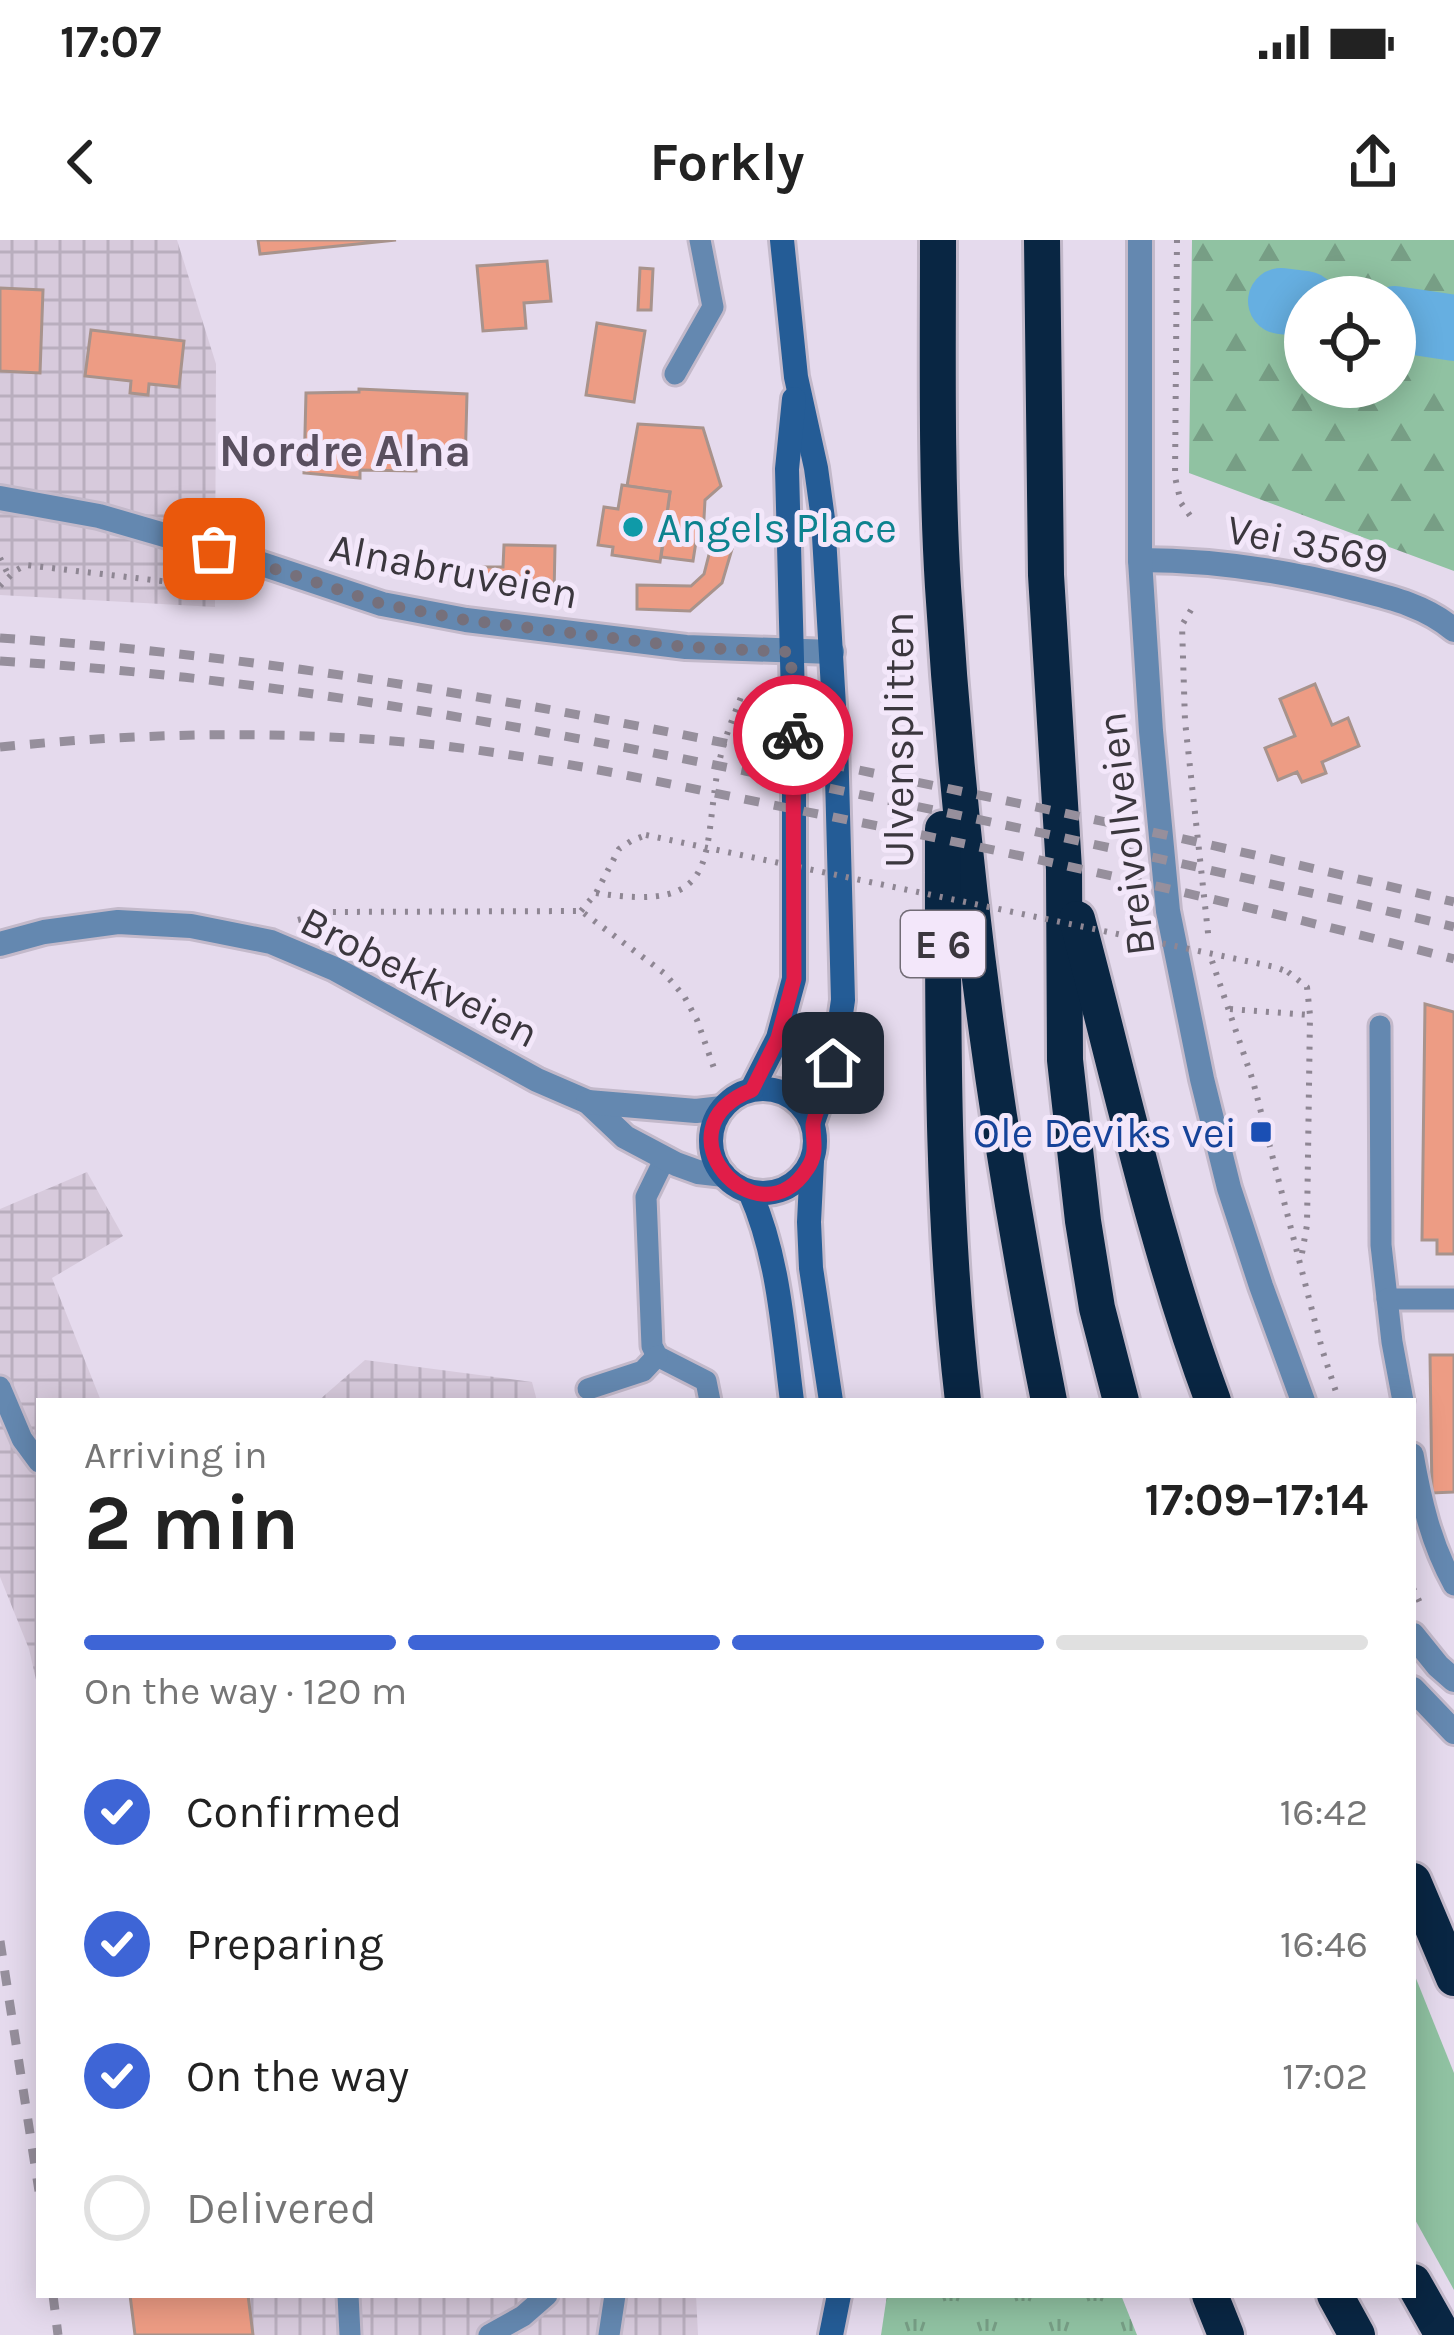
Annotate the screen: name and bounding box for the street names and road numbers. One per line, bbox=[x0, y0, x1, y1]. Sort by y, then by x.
street label: Vei 3569 bbox=[1223, 504, 1393, 584]
street label: Alnabruveien bbox=[325, 522, 582, 620]
street label: Ulvensplitten bbox=[874, 612, 924, 868]
street label: Breivollveien bbox=[1086, 709, 1166, 959]
street label: Brobekkveien bbox=[292, 896, 547, 1058]
road number: E 6 bbox=[901, 911, 985, 977]

